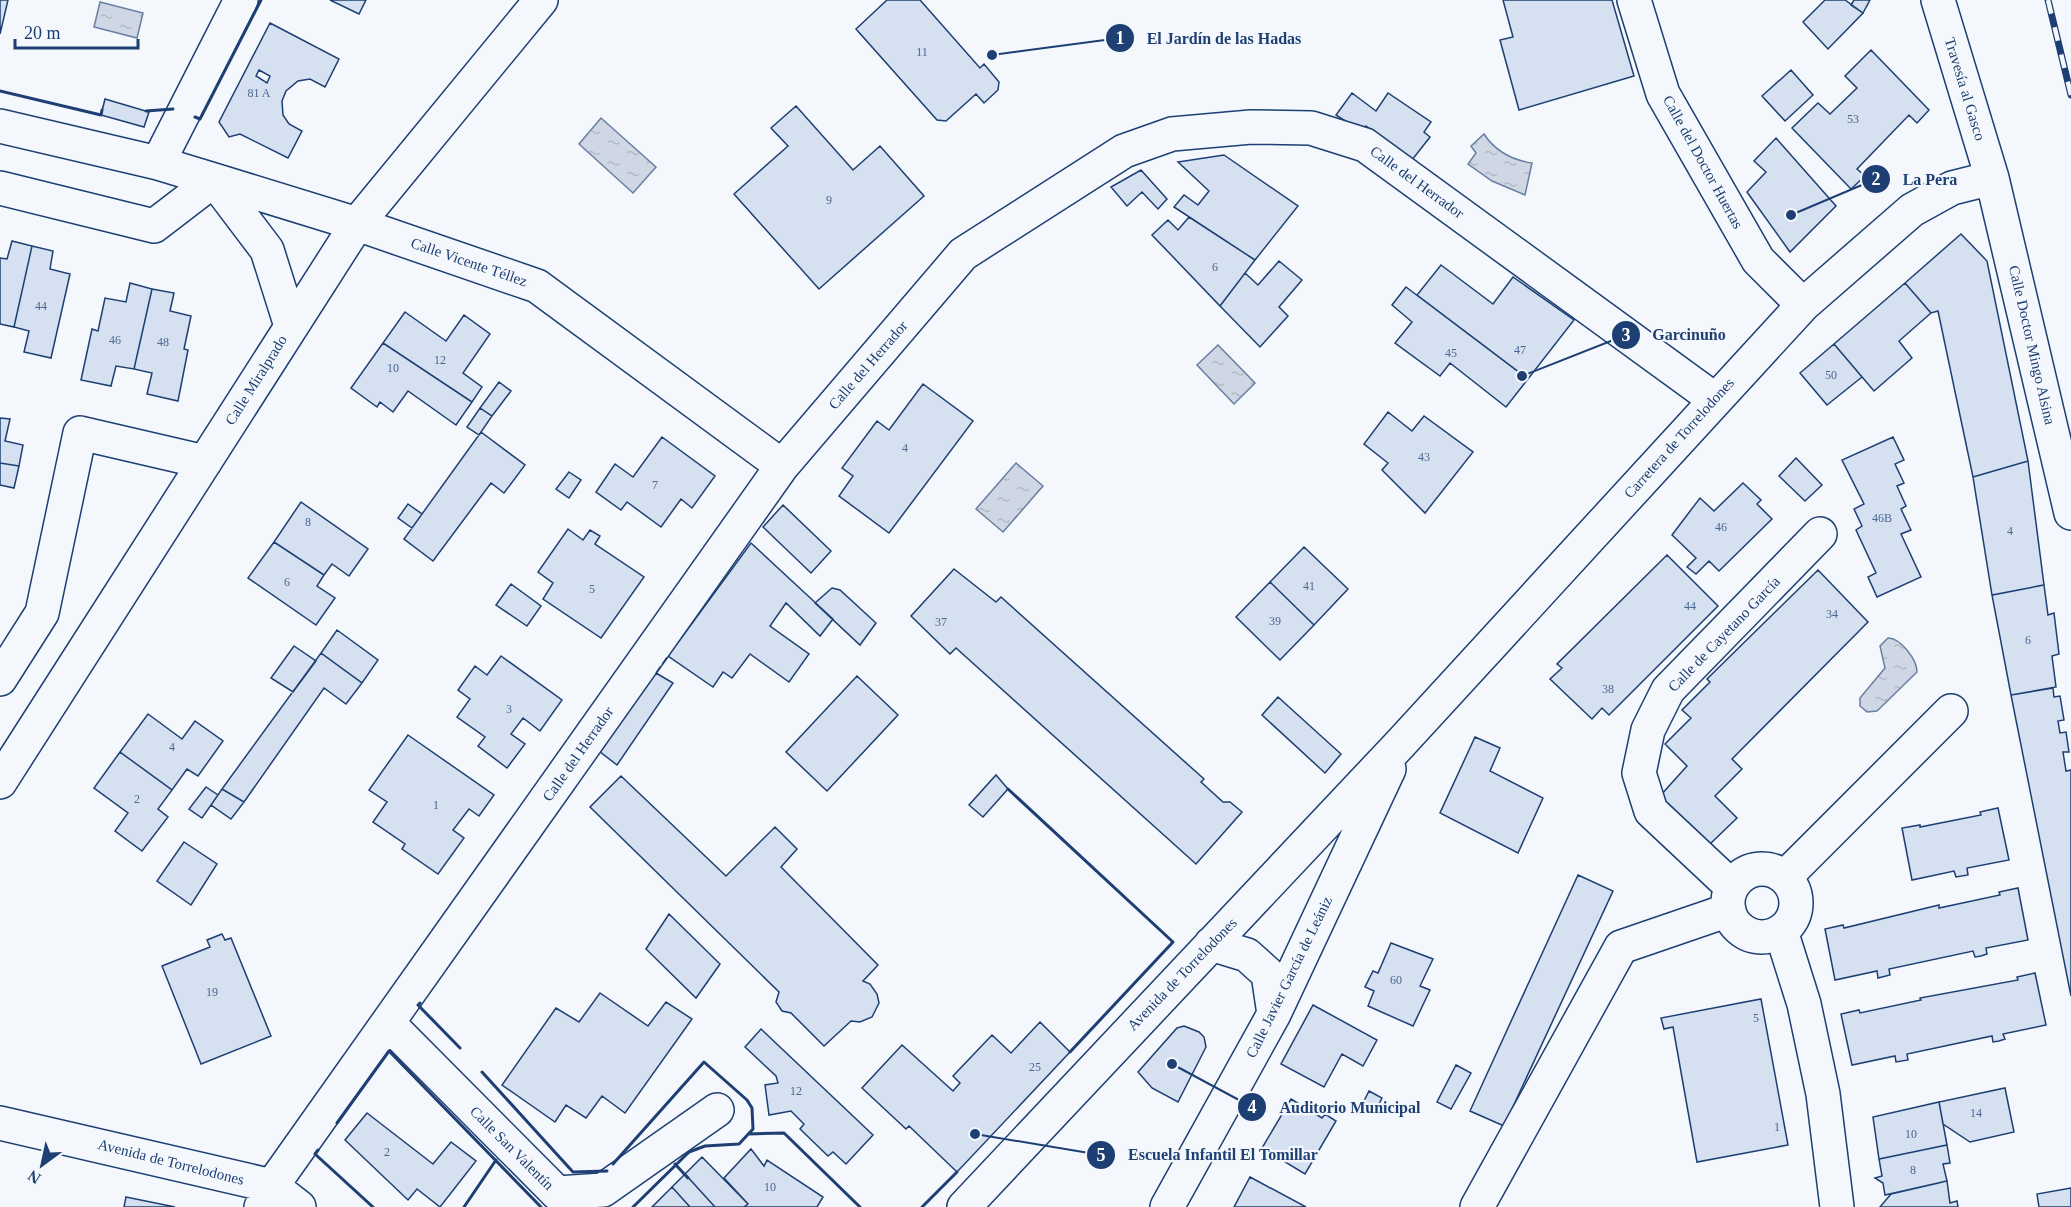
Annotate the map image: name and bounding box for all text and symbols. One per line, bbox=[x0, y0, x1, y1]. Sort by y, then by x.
scale bar bbox=[15, 12, 138, 50]
callout: El Jardín de las Hadas bbox=[1105, 21, 1314, 55]
text: 20 m bbox=[24, 23, 61, 43]
text: 1 bbox=[1116, 28, 1125, 48]
text: El Jardín de las Hadas bbox=[1147, 30, 1301, 47]
street label: Travesía al Gasco bbox=[1942, 36, 1988, 142]
house number: 11 bbox=[916, 45, 928, 59]
house number: 81 A bbox=[247, 86, 271, 100]
street label: Calle del Doctor Huertas bbox=[1660, 93, 1746, 231]
house number: 53 bbox=[1847, 112, 1859, 126]
street label: Calle del Herrador bbox=[1367, 143, 1467, 221]
callout: La Pera bbox=[1861, 162, 1970, 196]
text: 2 bbox=[1872, 169, 1881, 189]
text: La Pera bbox=[1903, 171, 1957, 188]
house number: 9 bbox=[826, 193, 832, 207]
street label: Calle Vicente Téllez bbox=[409, 235, 530, 290]
house number: 6 bbox=[1212, 260, 1218, 274]
street label: Calle Doctor Mingo Alsina bbox=[2006, 264, 2058, 426]
house number: 44 bbox=[35, 299, 47, 313]
street label: Calle del Herrador bbox=[825, 318, 911, 412]
callout: Garcinuño bbox=[1611, 318, 1738, 352]
text: 3 bbox=[1622, 325, 1631, 345]
text: Garcinuño bbox=[1652, 326, 1726, 343]
street label: Calle Miralprado bbox=[222, 332, 290, 428]
house number: 46 bbox=[109, 333, 121, 347]
house number: 48 bbox=[157, 335, 169, 349]
house number: 47 bbox=[1514, 343, 1526, 357]
house number: 45 bbox=[1445, 346, 1457, 360]
house number: 12 bbox=[434, 353, 446, 367]
house number: 10 bbox=[387, 361, 399, 375]
house number: 50 bbox=[1825, 368, 1837, 382]
street label: Carretera de Torrelodones bbox=[1621, 375, 1737, 501]
house number: 4 bbox=[902, 441, 908, 455]
house number: 43 bbox=[1418, 450, 1430, 464]
house number: 7 bbox=[652, 478, 658, 492]
house number: 46B bbox=[1872, 511, 1892, 525]
house number: 8 bbox=[305, 515, 311, 529]
house number: 46 bbox=[1715, 520, 1727, 534]
house number: 4 bbox=[2007, 524, 2013, 538]
street label: Calle de Cayetano García bbox=[1665, 573, 1783, 695]
house number: 6 bbox=[284, 575, 290, 589]
house number: 41 bbox=[1303, 579, 1315, 593]
house number: 5 bbox=[589, 582, 595, 596]
house number: 44 bbox=[1684, 599, 1696, 613]
house number: 34 bbox=[1826, 607, 1838, 621]
house number: 39 bbox=[1269, 614, 1281, 628]
house number: 37 bbox=[935, 615, 947, 629]
house number: 6 bbox=[2025, 633, 2031, 647]
house number: 38 bbox=[1602, 682, 1614, 696]
house number: 3 bbox=[506, 702, 512, 716]
street label: Calle del Herrador bbox=[539, 704, 617, 804]
house number: 4 bbox=[169, 740, 175, 754]
house number: 2 bbox=[134, 792, 140, 806]
house number: 1 bbox=[433, 798, 439, 812]
street label: Calle Javier García de Leániz bbox=[1243, 893, 1335, 1060]
street label: Avenida de Torrelodones bbox=[1124, 914, 1240, 1034]
house number: 60 bbox=[1390, 973, 1402, 987]
house number: 19 bbox=[206, 985, 218, 999]
house number: 5 bbox=[1753, 1011, 1759, 1025]
house number: 25 bbox=[1029, 1060, 1041, 1074]
house number: 12 bbox=[790, 1084, 802, 1098]
callout: Auditorio Municipal bbox=[1237, 1090, 1432, 1124]
text: 4 bbox=[1248, 1097, 1257, 1117]
text: Auditorio Municipal bbox=[1280, 1099, 1421, 1117]
street label: Calle San Valentín bbox=[467, 1103, 557, 1193]
house number: 14 bbox=[1970, 1106, 1982, 1120]
house number: 1 bbox=[1774, 1120, 1780, 1134]
house number: 10 bbox=[1905, 1127, 1917, 1141]
north arrow bbox=[12, 1135, 72, 1195]
street label: Avenida de Torrelodones bbox=[96, 1136, 246, 1188]
callout: Escuela Infantil El Tomillar bbox=[1086, 1138, 1330, 1172]
house number: 2 bbox=[384, 1145, 390, 1159]
text: 5 bbox=[1097, 1145, 1106, 1165]
text: Escuela Infantil El Tomillar bbox=[1128, 1146, 1318, 1163]
house number: 8 bbox=[1910, 1163, 1916, 1177]
text: N bbox=[24, 1167, 44, 1187]
house number: 10 bbox=[764, 1180, 776, 1194]

